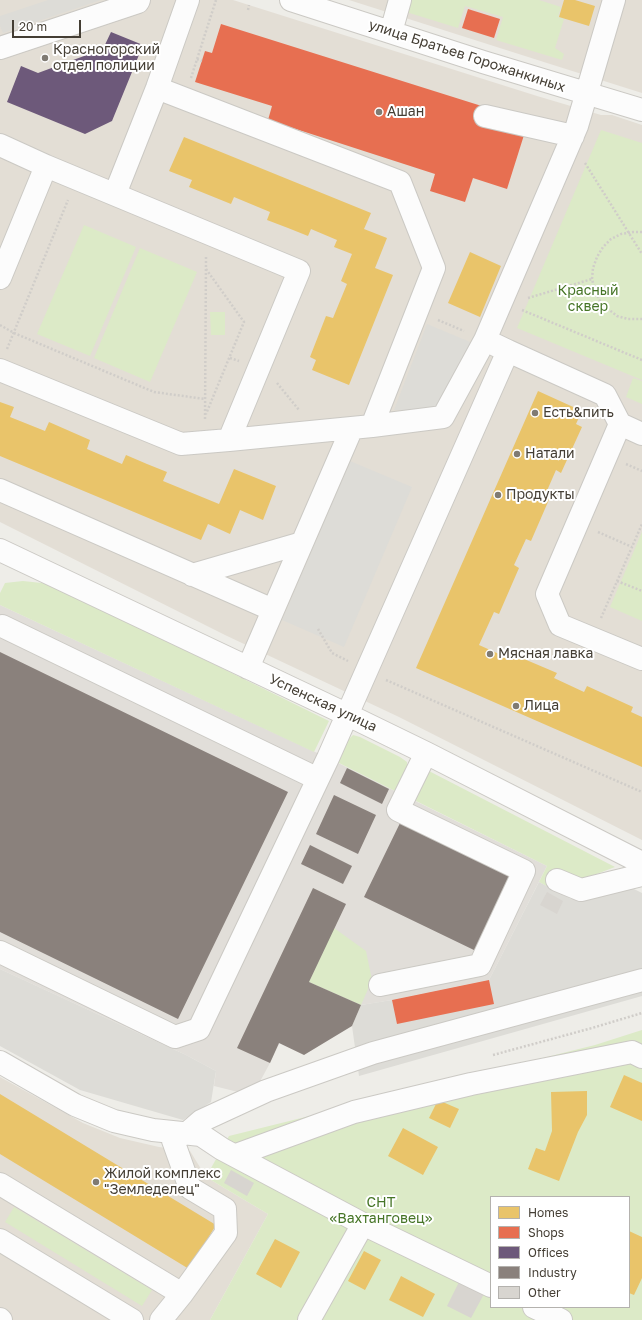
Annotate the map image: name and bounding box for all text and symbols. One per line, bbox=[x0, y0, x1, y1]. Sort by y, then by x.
scale bar bbox=[14, 12, 83, 38]
street label: улица Братьев Горожанкиных bbox=[366, 16, 568, 96]
text: 20 m bbox=[19, 19, 47, 34]
place label: Красногорский отдел полиции bbox=[53, 42, 160, 74]
marker: Красногорский отдел полиции bbox=[40, 53, 50, 63]
place label: Ашан bbox=[387, 104, 424, 120]
marker: Ашан bbox=[374, 107, 384, 117]
park label: Красный сквер bbox=[557, 283, 619, 316]
place label: Есть&пить bbox=[543, 405, 614, 421]
marker: Есть&пить bbox=[530, 408, 540, 418]
place label: Натали bbox=[525, 446, 575, 462]
marker: Натали bbox=[512, 449, 522, 459]
place label: Продукты bbox=[506, 487, 575, 503]
marker: Продукты bbox=[493, 490, 503, 500]
place label: Мясная лавка bbox=[498, 646, 593, 662]
marker: Мясная лавка bbox=[485, 649, 495, 659]
street label: Успенская улица bbox=[266, 671, 380, 735]
place label: Лица bbox=[524, 698, 559, 714]
marker: Лица bbox=[511, 701, 521, 711]
place label: Жилой комплекс "Земледелец" bbox=[104, 1166, 221, 1198]
marker: Жилой комплекс "Земледелец" bbox=[91, 1177, 101, 1187]
park label: СНТ «Вахтанговец» bbox=[330, 1195, 432, 1228]
legend bbox=[490, 1196, 630, 1308]
text: Homes bbox=[528, 1205, 568, 1220]
text: Shops bbox=[528, 1225, 564, 1240]
text: Offices bbox=[528, 1245, 569, 1260]
text: Industry bbox=[528, 1265, 577, 1280]
text: Other bbox=[528, 1285, 561, 1300]

